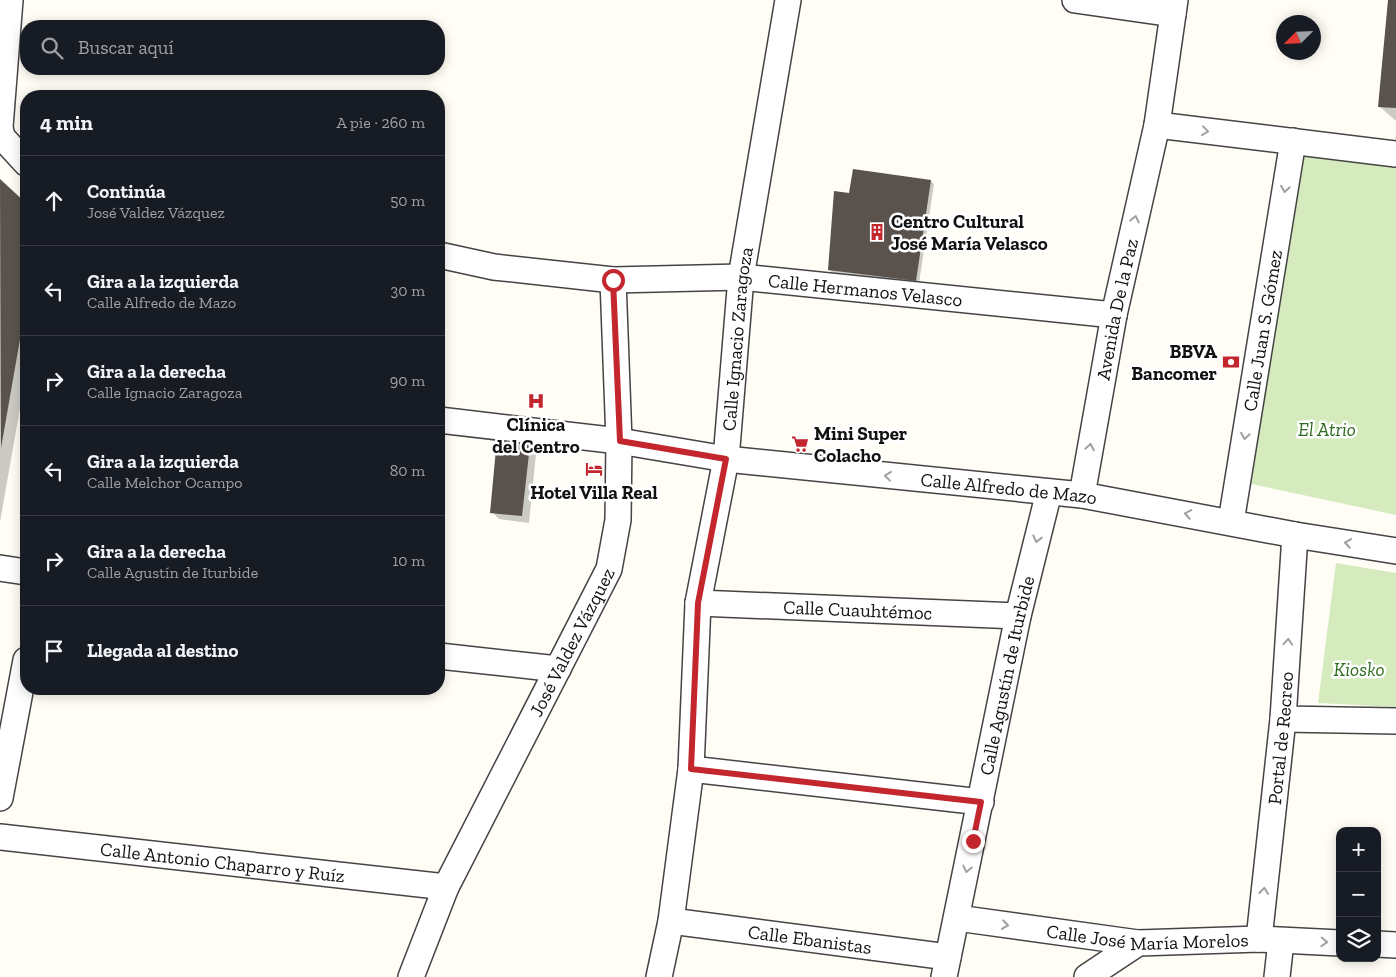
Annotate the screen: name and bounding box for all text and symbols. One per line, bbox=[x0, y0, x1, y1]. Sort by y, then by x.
north arrow bbox=[1276, 15, 1321, 60]
search box bbox=[20, 20, 445, 75]
icon: search bbox=[38, 34, 66, 62]
text: Buscar aquí bbox=[78, 36, 174, 59]
text: 4 min bbox=[40, 110, 93, 135]
text: A pie · 260 m bbox=[337, 113, 425, 132]
one-way arrow bbox=[1201, 125, 1209, 136]
text: Continúa bbox=[87, 180, 166, 203]
one-way arrow bbox=[1280, 184, 1290, 193]
icon: ahead bbox=[40, 187, 68, 215]
text: 50 m bbox=[390, 191, 425, 210]
text: José Valdez Vázquez bbox=[87, 203, 225, 222]
place label: Centro Cultural José María Velasco bbox=[891, 210, 1048, 255]
one-way arrow bbox=[1129, 215, 1140, 224]
building icon: Centro Cultural José María Velasco bbox=[867, 222, 887, 242]
street label: Avenida De la Paz bbox=[1092, 236, 1143, 382]
street label: Calle Ignacio Zaragoza bbox=[717, 245, 758, 432]
street label: Calle Juan S. Gómez bbox=[1238, 248, 1287, 413]
route start bbox=[602, 269, 625, 292]
street label: Calle Hermanos Velasco bbox=[767, 269, 964, 312]
text: Gira a la izquierda bbox=[87, 270, 239, 293]
icon: left bbox=[40, 277, 68, 305]
text: 30 m bbox=[391, 281, 425, 300]
text: Calle Alfredo de Mazo bbox=[87, 293, 236, 312]
place label: BBVA Bancomer bbox=[1131, 340, 1218, 385]
bank icon: BBVA Bancomer bbox=[1221, 352, 1241, 372]
text: Gira a la derecha bbox=[87, 360, 226, 383]
icon: right bbox=[40, 367, 68, 395]
text: 90 m bbox=[390, 371, 425, 390]
text: Calle Ignacio Zaragoza bbox=[87, 383, 242, 402]
hospital icon: Clínica del Centro bbox=[526, 391, 546, 411]
place label: Clínica del Centro bbox=[492, 413, 580, 458]
park label: El Atrio bbox=[1298, 418, 1356, 441]
place label: Mini Super Colacho bbox=[814, 422, 908, 467]
one-way arrow bbox=[1240, 431, 1250, 440]
supermarket icon: Mini Super Colacho bbox=[790, 434, 810, 454]
one-way arrow bbox=[1085, 443, 1095, 452]
text: Gira a la izquierda bbox=[87, 450, 239, 473]
icon: left bbox=[40, 457, 68, 485]
hotel icon: Hotel Villa Real bbox=[584, 459, 604, 479]
text: 80 m bbox=[390, 461, 425, 480]
street label: Calle Alfredo de Mazo bbox=[919, 468, 1099, 510]
one-way arrow bbox=[884, 471, 892, 482]
text: Calle Melchor Ocampo bbox=[87, 473, 243, 492]
place label: Hotel Villa Real bbox=[530, 481, 658, 504]
one-way arrow bbox=[1184, 510, 1192, 520]
one-way arrow bbox=[1032, 535, 1043, 544]
one-way arrow bbox=[1343, 539, 1352, 549]
text: Gira a la derecha bbox=[87, 540, 226, 563]
icon: right bbox=[40, 547, 68, 575]
text: 10 m bbox=[392, 551, 425, 570]
text: Calle Agustín de Iturbide bbox=[87, 563, 258, 582]
street label: José Valdez Vázquez bbox=[524, 564, 620, 720]
street label: Calle Agustín de Iturbide bbox=[975, 573, 1040, 777]
street label: Calle Cuauhtémoc bbox=[783, 595, 933, 625]
icon: arrive bbox=[40, 637, 68, 665]
one-way arrow bbox=[1283, 638, 1294, 646]
text: Llegada al destino bbox=[87, 639, 238, 662]
park label: Kiosko bbox=[1334, 658, 1385, 681]
street label: Portal de Recreo bbox=[1263, 671, 1298, 806]
map controls bbox=[1336, 827, 1381, 962]
button: + bbox=[1336, 827, 1381, 872]
route end bbox=[962, 830, 985, 853]
street label: Calle Antonio Chaparro y Ruíz bbox=[99, 837, 346, 888]
one-way arrow bbox=[962, 865, 973, 874]
button: − bbox=[1336, 872, 1381, 917]
one-way arrow bbox=[1258, 887, 1269, 895]
button: layers bbox=[1336, 917, 1381, 962]
one-way arrow bbox=[1001, 919, 1009, 929]
street label: Calle Ebanistas bbox=[747, 920, 873, 959]
street label: Calle José María Morelos bbox=[1045, 920, 1249, 955]
one-way arrow bbox=[1320, 937, 1328, 948]

